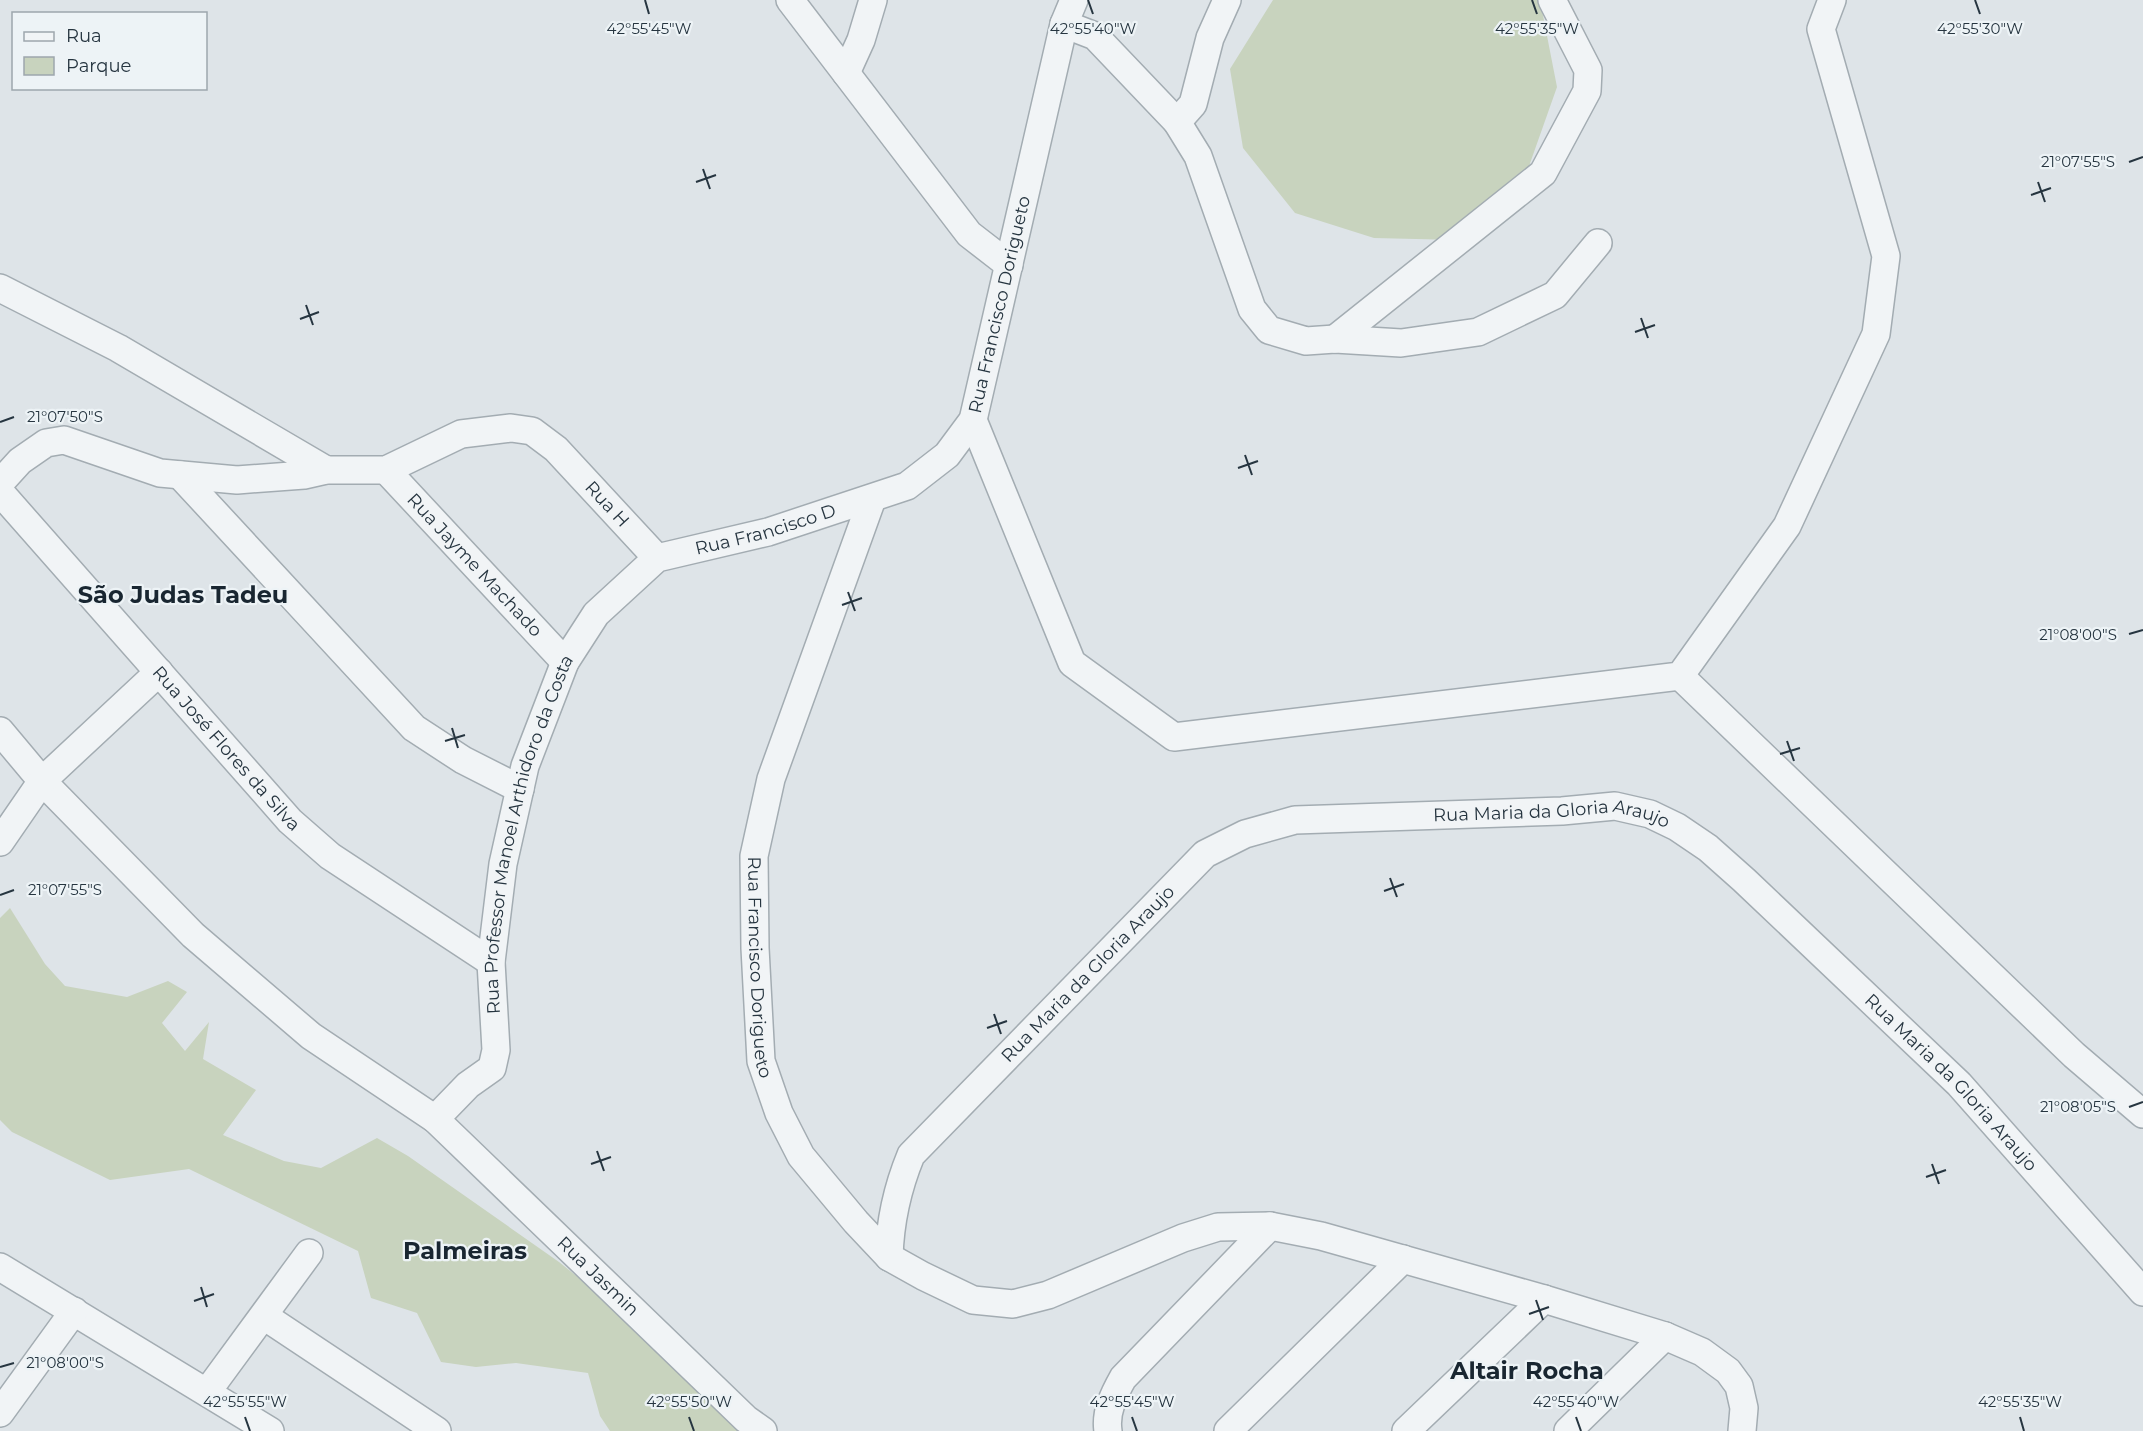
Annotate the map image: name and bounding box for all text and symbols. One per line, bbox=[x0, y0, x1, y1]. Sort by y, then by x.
legend bbox=[12, 12, 207, 90]
text: 42°55'45"W bbox=[607, 19, 692, 38]
text: 42°55'40"W bbox=[1050, 19, 1137, 38]
text: 42°55'35"W bbox=[1495, 19, 1579, 38]
text: 42°55'30"W bbox=[1937, 19, 2023, 38]
text: Rua bbox=[66, 25, 102, 47]
text: Parque bbox=[66, 55, 132, 77]
text: 21°07'55"S bbox=[2041, 152, 2115, 171]
street label: Rua Francisco Dorigueto bbox=[964, 194, 1035, 415]
text: 21°07'50"S bbox=[27, 407, 103, 426]
street label: Rua H bbox=[580, 476, 634, 532]
street label: Rua Jayme Machado bbox=[402, 489, 547, 641]
street label: Rua Francisco D bbox=[693, 499, 839, 560]
district label: São Judas Tadeu bbox=[78, 580, 288, 609]
text: 21°08'00"S bbox=[2039, 625, 2117, 644]
street label: Rua Professor Manoel Arthidoro da Costa bbox=[480, 650, 578, 1015]
street label: Rua José Flores da Silva bbox=[148, 662, 305, 836]
street label: Rua Maria da Gloria Araujo bbox=[1433, 795, 1674, 833]
street label: Rua Francisco Dorigueto bbox=[743, 856, 777, 1081]
text: 21°07'55"S bbox=[28, 880, 102, 899]
street label: Rua Maria da Gloria Araujo bbox=[997, 881, 1179, 1067]
street label: Rua Maria da Gloria Araujo bbox=[1860, 989, 2042, 1176]
text: 21°08'05"S bbox=[2040, 1097, 2116, 1116]
street label: Rua Jasmin bbox=[553, 1232, 643, 1321]
district label: Palmeiras bbox=[403, 1236, 527, 1265]
text: 21°08'00"S bbox=[26, 1353, 104, 1372]
district label: Altair Rocha bbox=[1449, 1356, 1604, 1385]
text: 42°55'55"W bbox=[203, 1392, 287, 1411]
text: 42°55'50"W bbox=[646, 1392, 732, 1411]
text: 42°55'45"W bbox=[1090, 1392, 1175, 1411]
text: 42°55'40"W bbox=[1533, 1392, 1620, 1411]
text: 42°55'35"W bbox=[1978, 1392, 2062, 1411]

